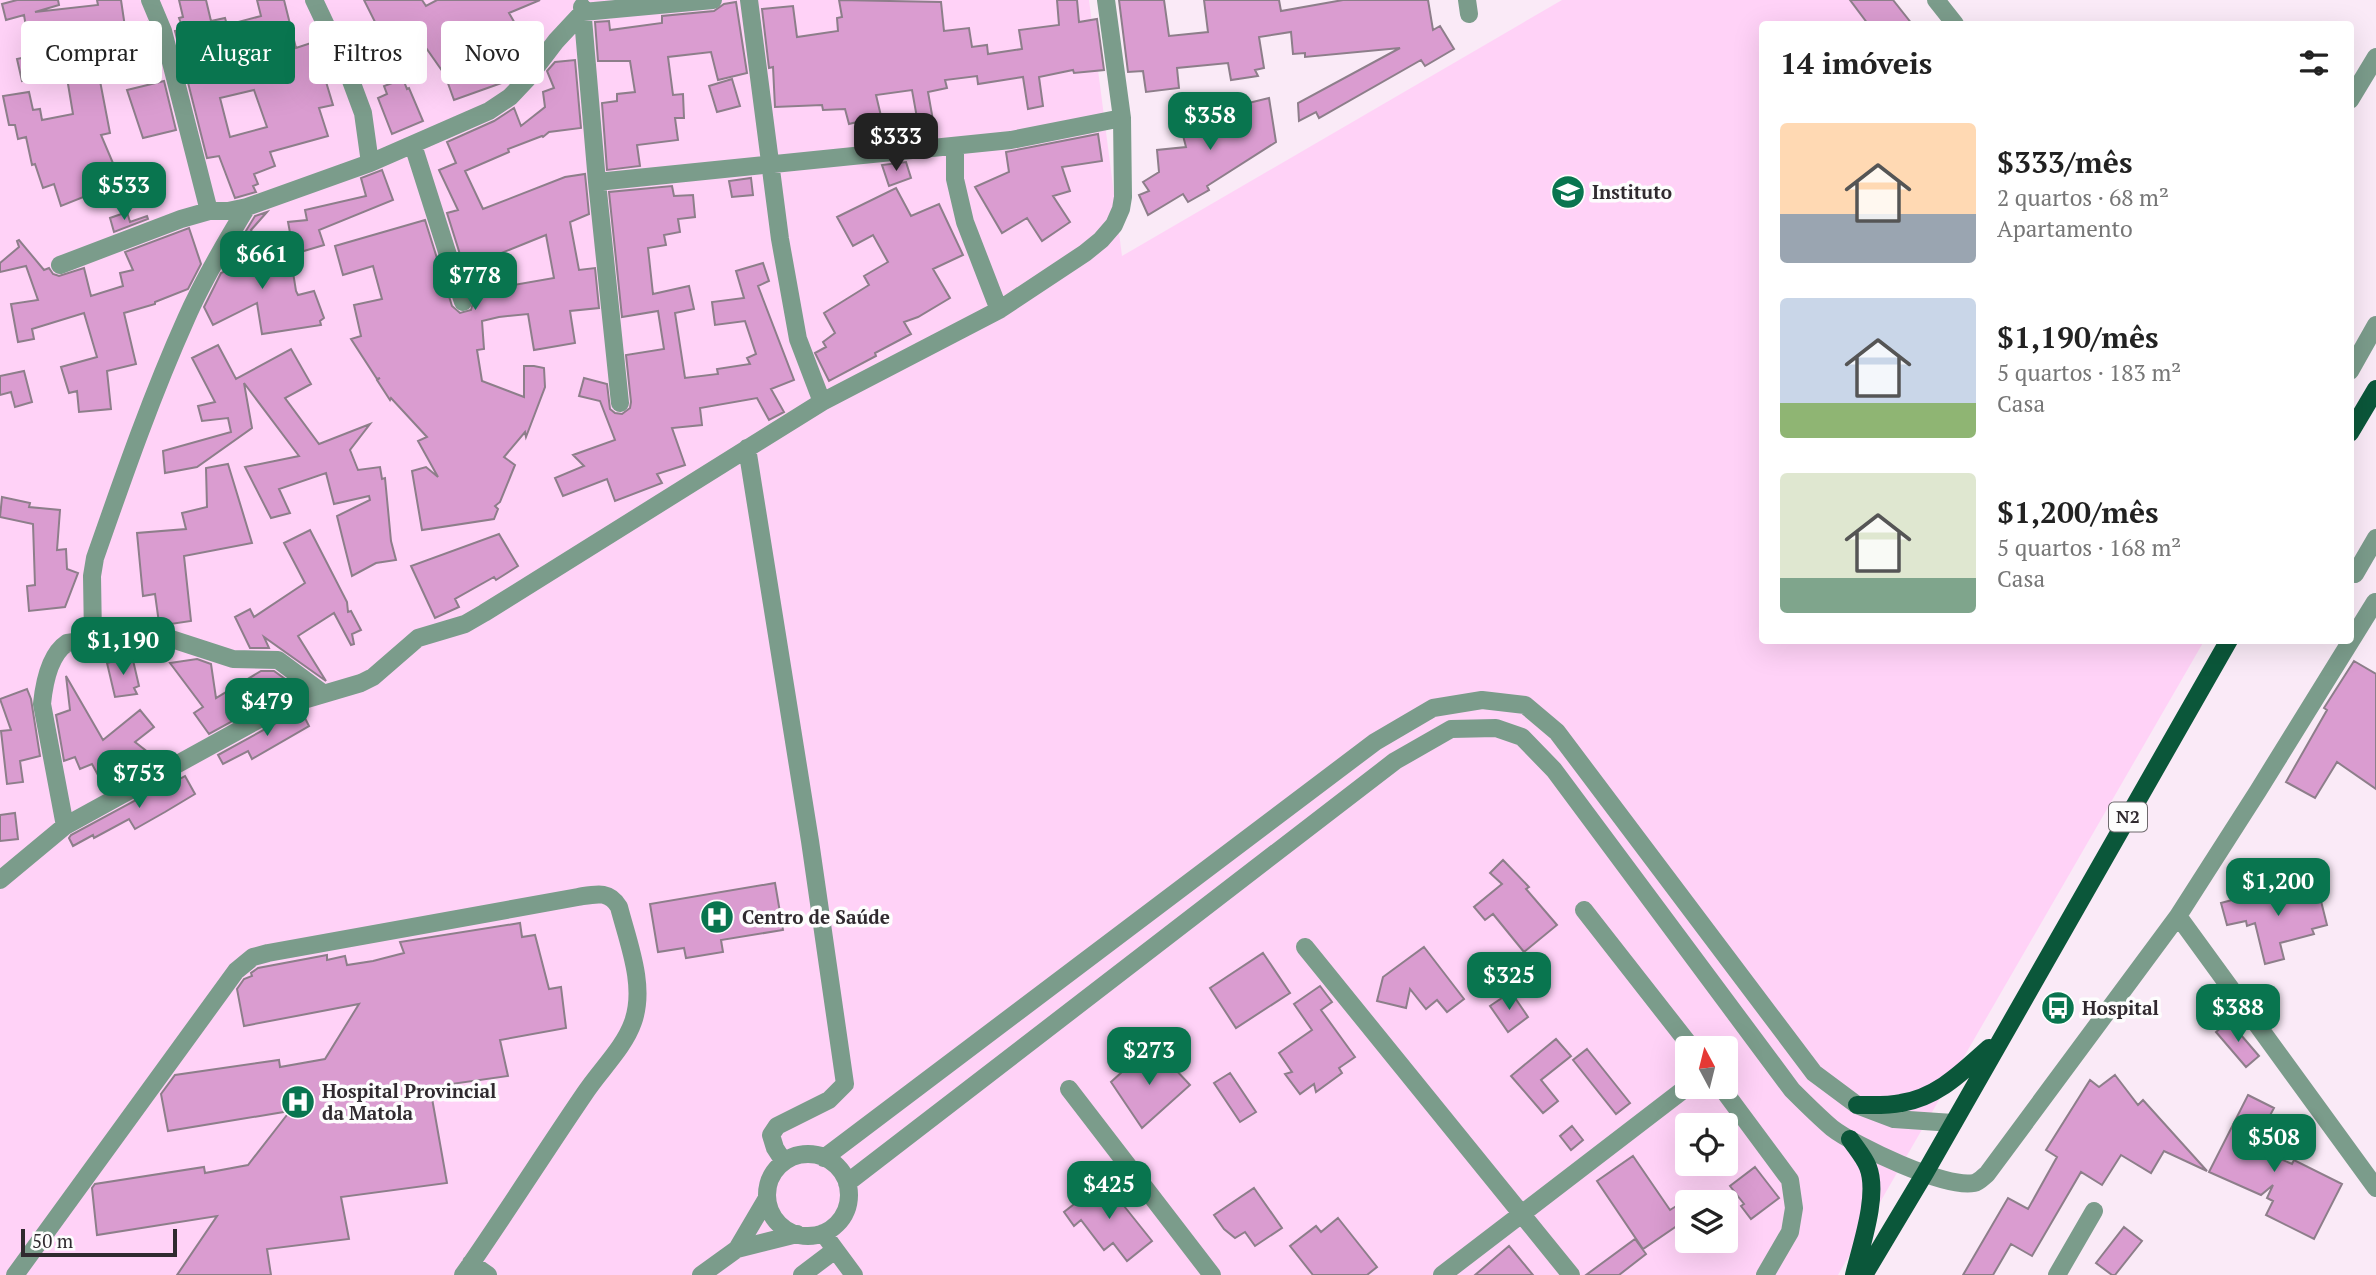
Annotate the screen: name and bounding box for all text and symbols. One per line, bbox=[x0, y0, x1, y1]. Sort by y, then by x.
chip: Comprar bbox=[21, 21, 162, 84]
chip: Alugar bbox=[176, 21, 295, 84]
chip: Filtros bbox=[309, 21, 427, 84]
chip: Novo bbox=[441, 21, 544, 84]
text: 14 imóveis bbox=[1780, 43, 1932, 83]
icon: filters bbox=[2295, 44, 2333, 82]
pin: $358 bbox=[1169, 92, 1251, 152]
text: $358 bbox=[1184, 99, 1236, 130]
pin: $333 bbox=[855, 114, 937, 173]
text: $333 bbox=[870, 120, 922, 151]
text: $333/mês bbox=[1997, 142, 2133, 182]
icon: home bbox=[1836, 151, 1920, 235]
pin: $533 bbox=[83, 162, 165, 222]
text: $533 bbox=[98, 169, 150, 200]
school or university icon: Instituto bbox=[1549, 173, 1587, 211]
place label: Instituto bbox=[1592, 179, 1672, 204]
text: 2 quartos · 68 m² bbox=[1997, 182, 2169, 213]
text: Apartamento bbox=[1997, 213, 2133, 244]
pin: $661 bbox=[221, 232, 303, 291]
text: $661 bbox=[236, 238, 288, 269]
pin: $778 bbox=[434, 252, 516, 312]
text: $778 bbox=[449, 259, 501, 290]
text: $1,190/mês bbox=[1997, 317, 2159, 357]
icon: home bbox=[1836, 326, 1920, 410]
text: 5 quartos · 183 m² bbox=[1997, 357, 2181, 388]
text: Casa bbox=[1997, 388, 2045, 419]
text: $1,200/mês bbox=[1997, 492, 2159, 532]
icon: home bbox=[1836, 501, 1920, 585]
text: 5 quartos · 168 m² bbox=[1997, 532, 2181, 563]
text: Casa bbox=[1997, 563, 2045, 594]
pin: $1,190 bbox=[66, 618, 180, 677]
text: $1,190 bbox=[87, 624, 159, 655]
pin: $479 bbox=[226, 678, 308, 738]
text: $479 bbox=[241, 685, 293, 716]
pin: $753 bbox=[98, 750, 180, 810]
text: $753 bbox=[113, 757, 165, 788]
road number: N2 bbox=[2109, 802, 2147, 832]
pin: $1,200 bbox=[2221, 858, 2335, 918]
text: $1,200 bbox=[2242, 865, 2314, 896]
hospital icon: Centro de Saúde bbox=[698, 898, 736, 936]
place label: Centro de Saúde bbox=[742, 904, 890, 929]
pin: $325 bbox=[1468, 953, 1550, 1012]
text: $325 bbox=[1483, 959, 1535, 990]
pin: $388 bbox=[2197, 984, 2279, 1044]
bus stop icon: Hospital bbox=[2039, 989, 2077, 1027]
text: $388 bbox=[2212, 991, 2264, 1022]
place label: Hospital bbox=[2082, 995, 2159, 1020]
pin: $273 bbox=[1108, 1028, 1190, 1087]
text: $273 bbox=[1123, 1034, 1175, 1065]
north arrow bbox=[1675, 1036, 1738, 1099]
map controls bbox=[1675, 1036, 1738, 1253]
place label: Hospital Provincial da Matola bbox=[322, 1078, 496, 1125]
hospital icon: Hospital Provincial da Matola bbox=[279, 1083, 317, 1121]
button: locate bbox=[1675, 1113, 1738, 1176]
pin: $508 bbox=[2233, 1114, 2315, 1174]
text: $508 bbox=[2248, 1121, 2300, 1152]
pin: $425 bbox=[1068, 1162, 1150, 1221]
text: $425 bbox=[1083, 1168, 1135, 1199]
button: layers bbox=[1675, 1190, 1738, 1253]
scale bar bbox=[21, 1226, 177, 1258]
text: 50 m bbox=[32, 1228, 73, 1253]

